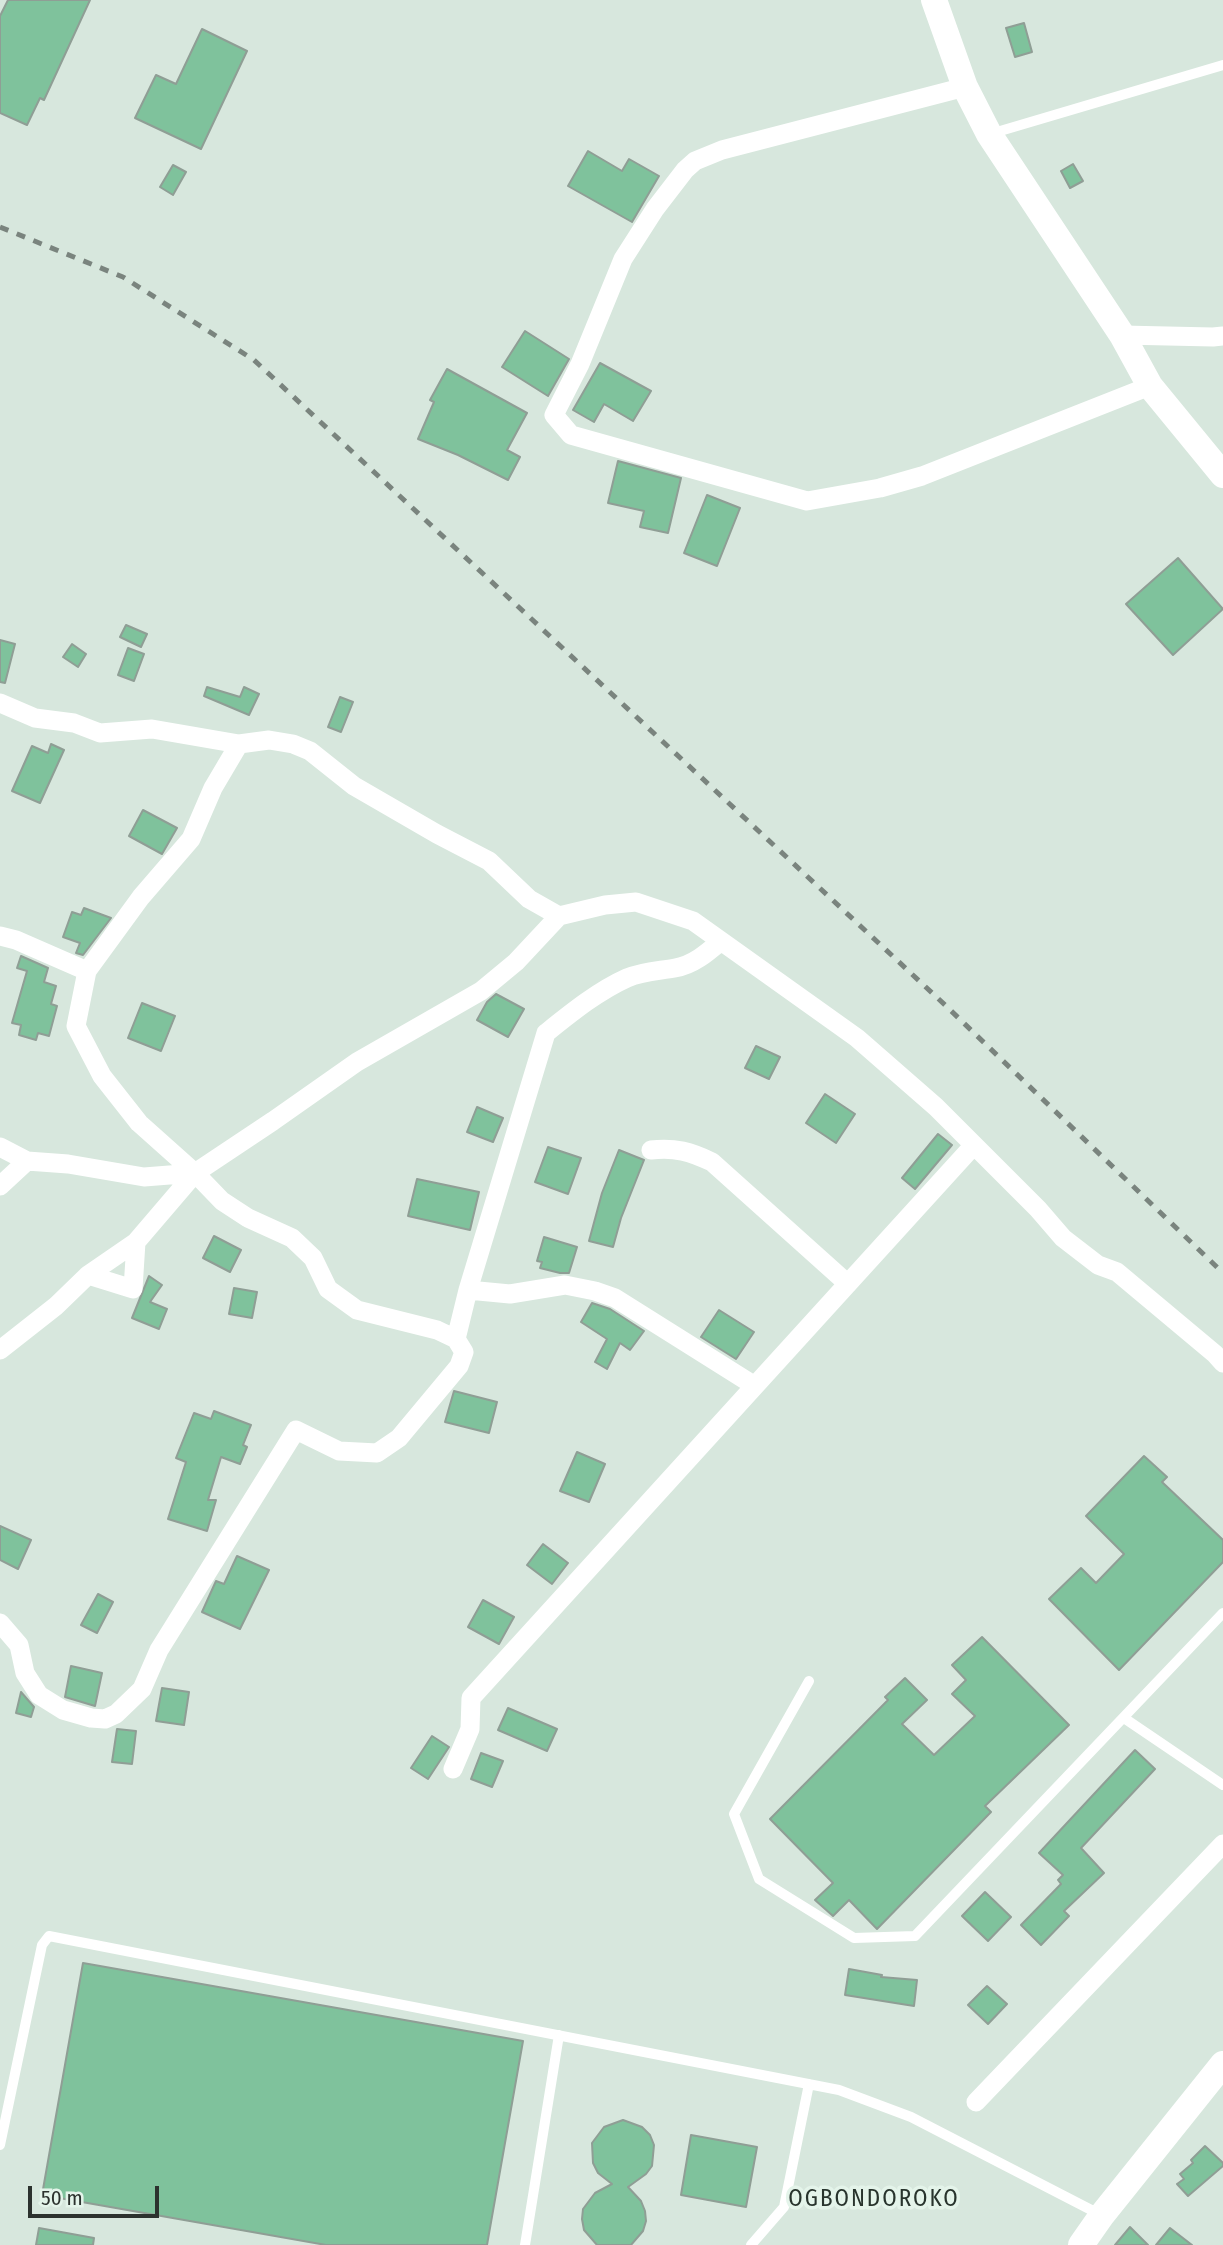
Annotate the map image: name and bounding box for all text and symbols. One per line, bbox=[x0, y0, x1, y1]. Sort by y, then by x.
scale bar bbox=[32, 2172, 163, 2216]
text: 50 m bbox=[41, 2185, 83, 2211]
district label: OGBONDOROKO bbox=[790, 2186, 958, 2214]

